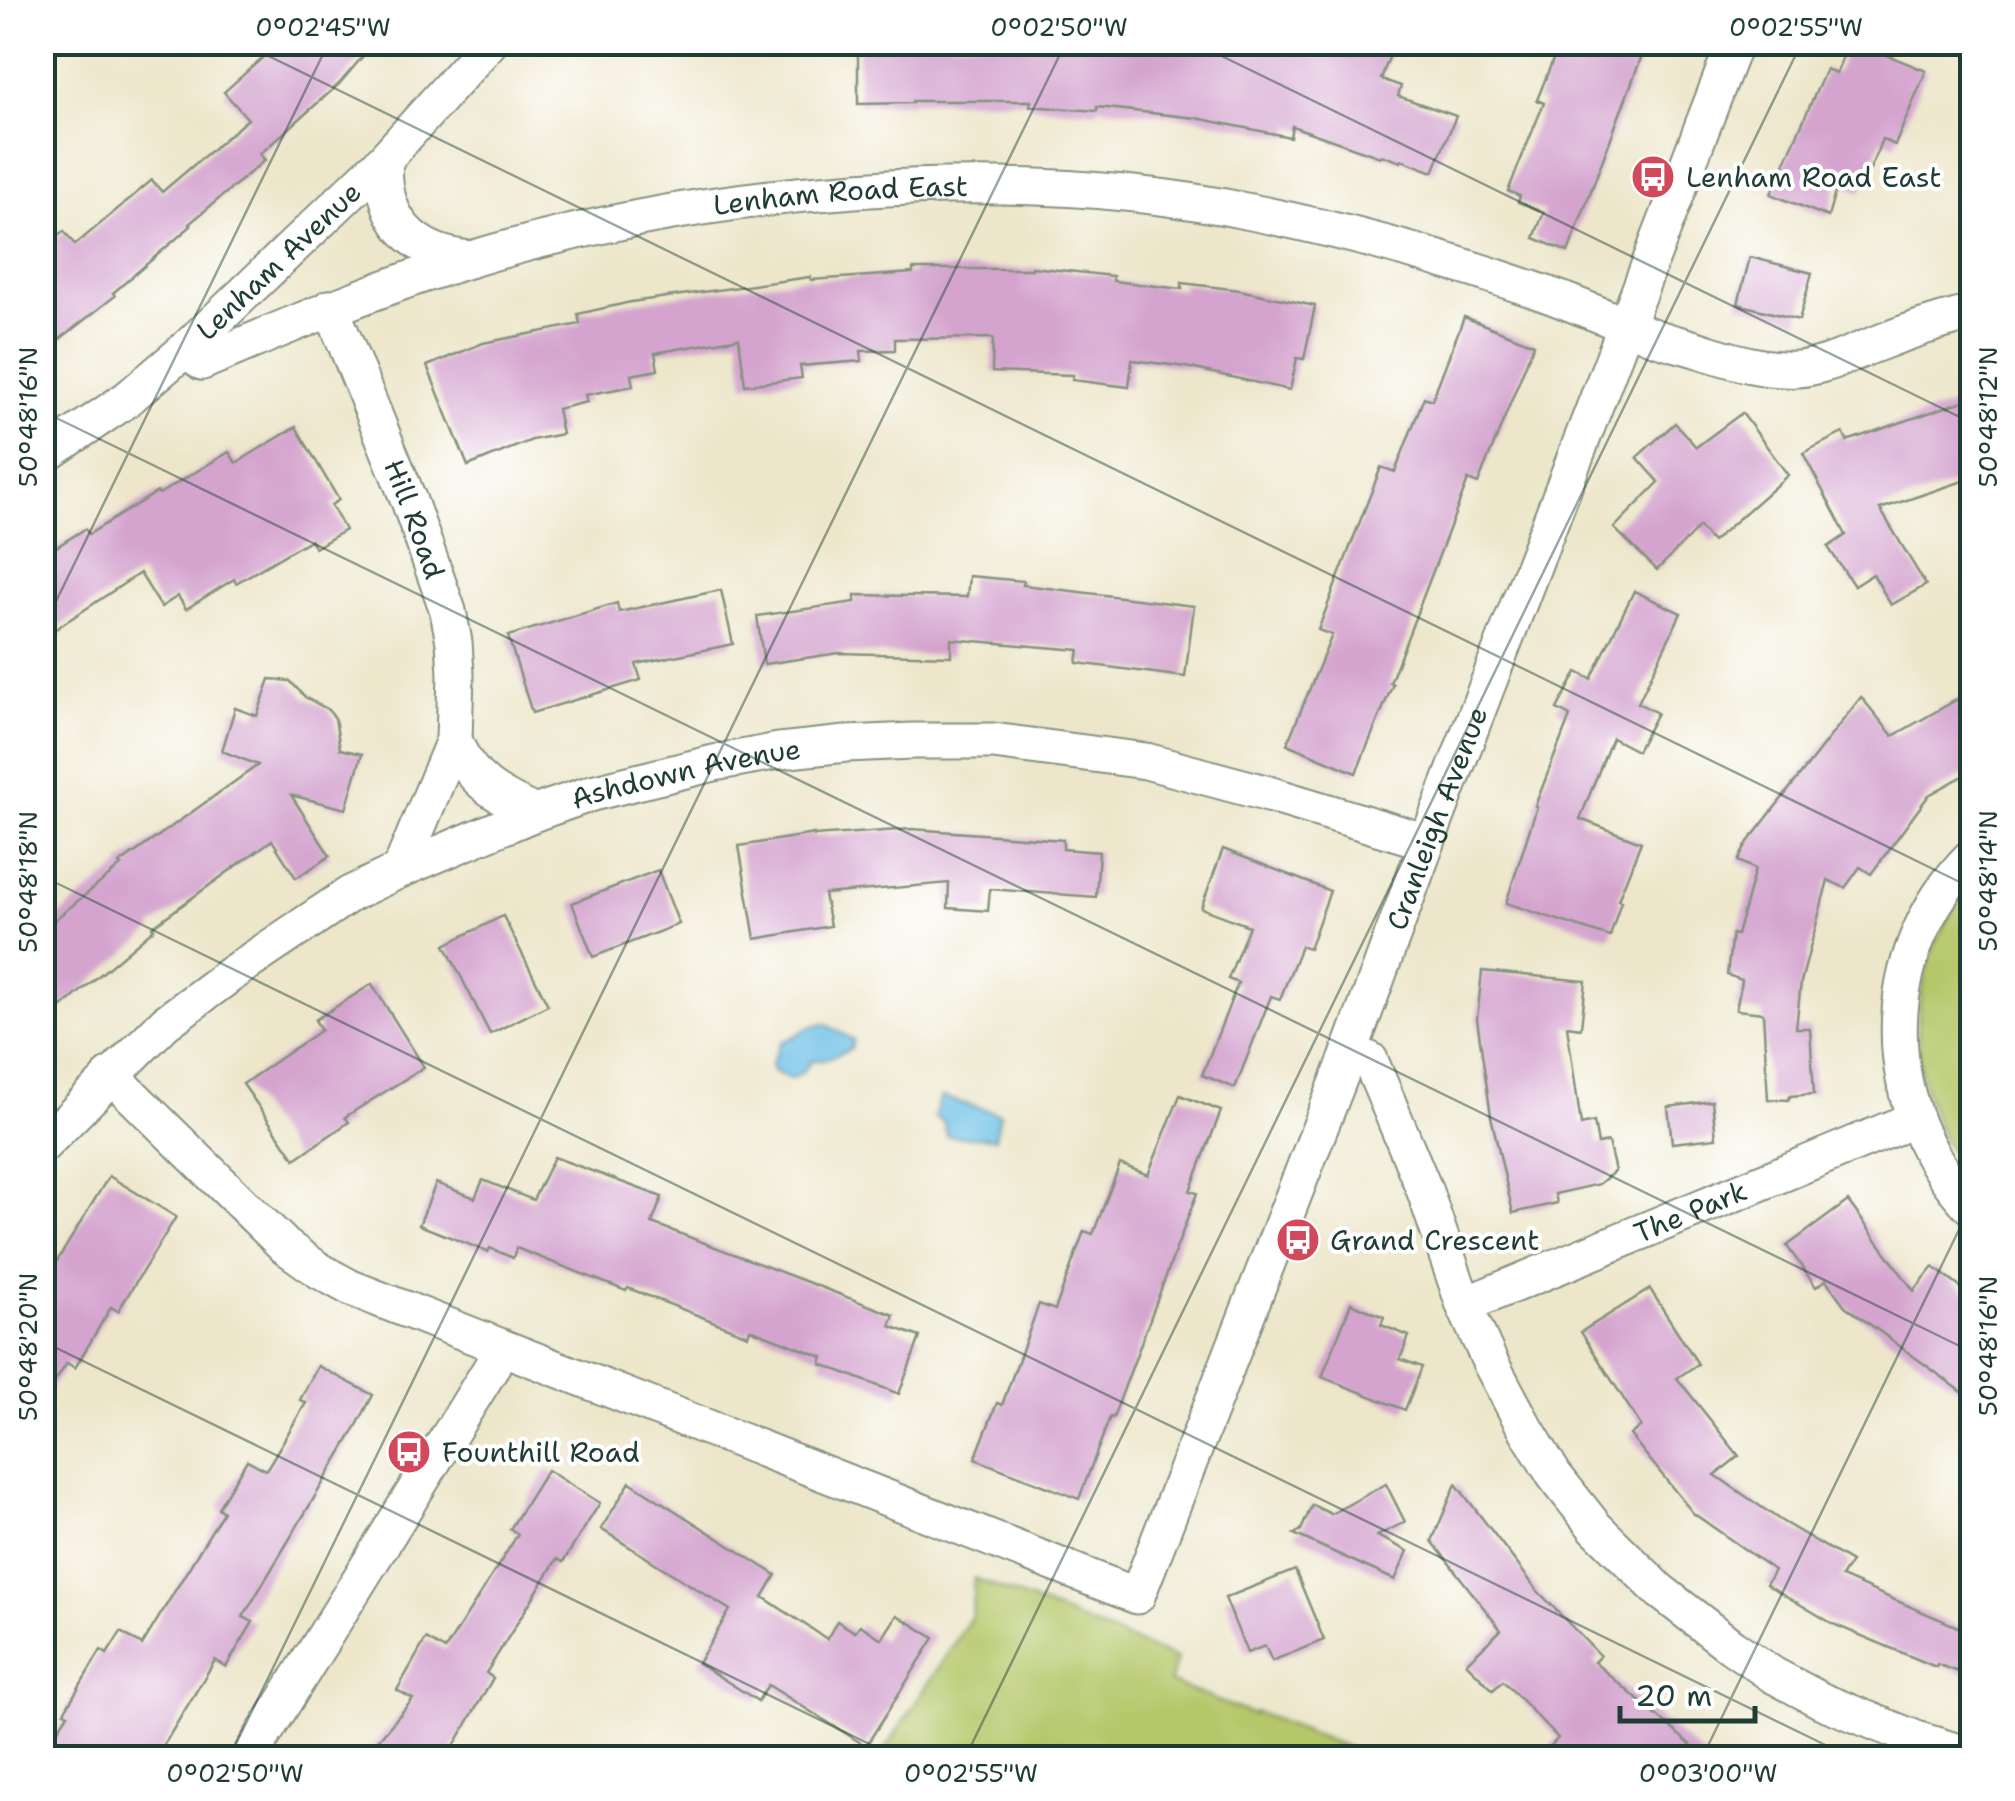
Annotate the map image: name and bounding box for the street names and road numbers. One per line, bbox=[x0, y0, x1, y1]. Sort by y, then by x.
street label: Lenham Road East bbox=[711, 167, 968, 224]
street label: Lenham Avenue bbox=[188, 173, 369, 349]
street label: Hill Road bbox=[375, 454, 454, 584]
street label: Cranleigh Avenue bbox=[1377, 701, 1496, 935]
street label: Ashdown Avenue bbox=[566, 730, 802, 818]
street label: The Park bbox=[1628, 1171, 1753, 1252]

